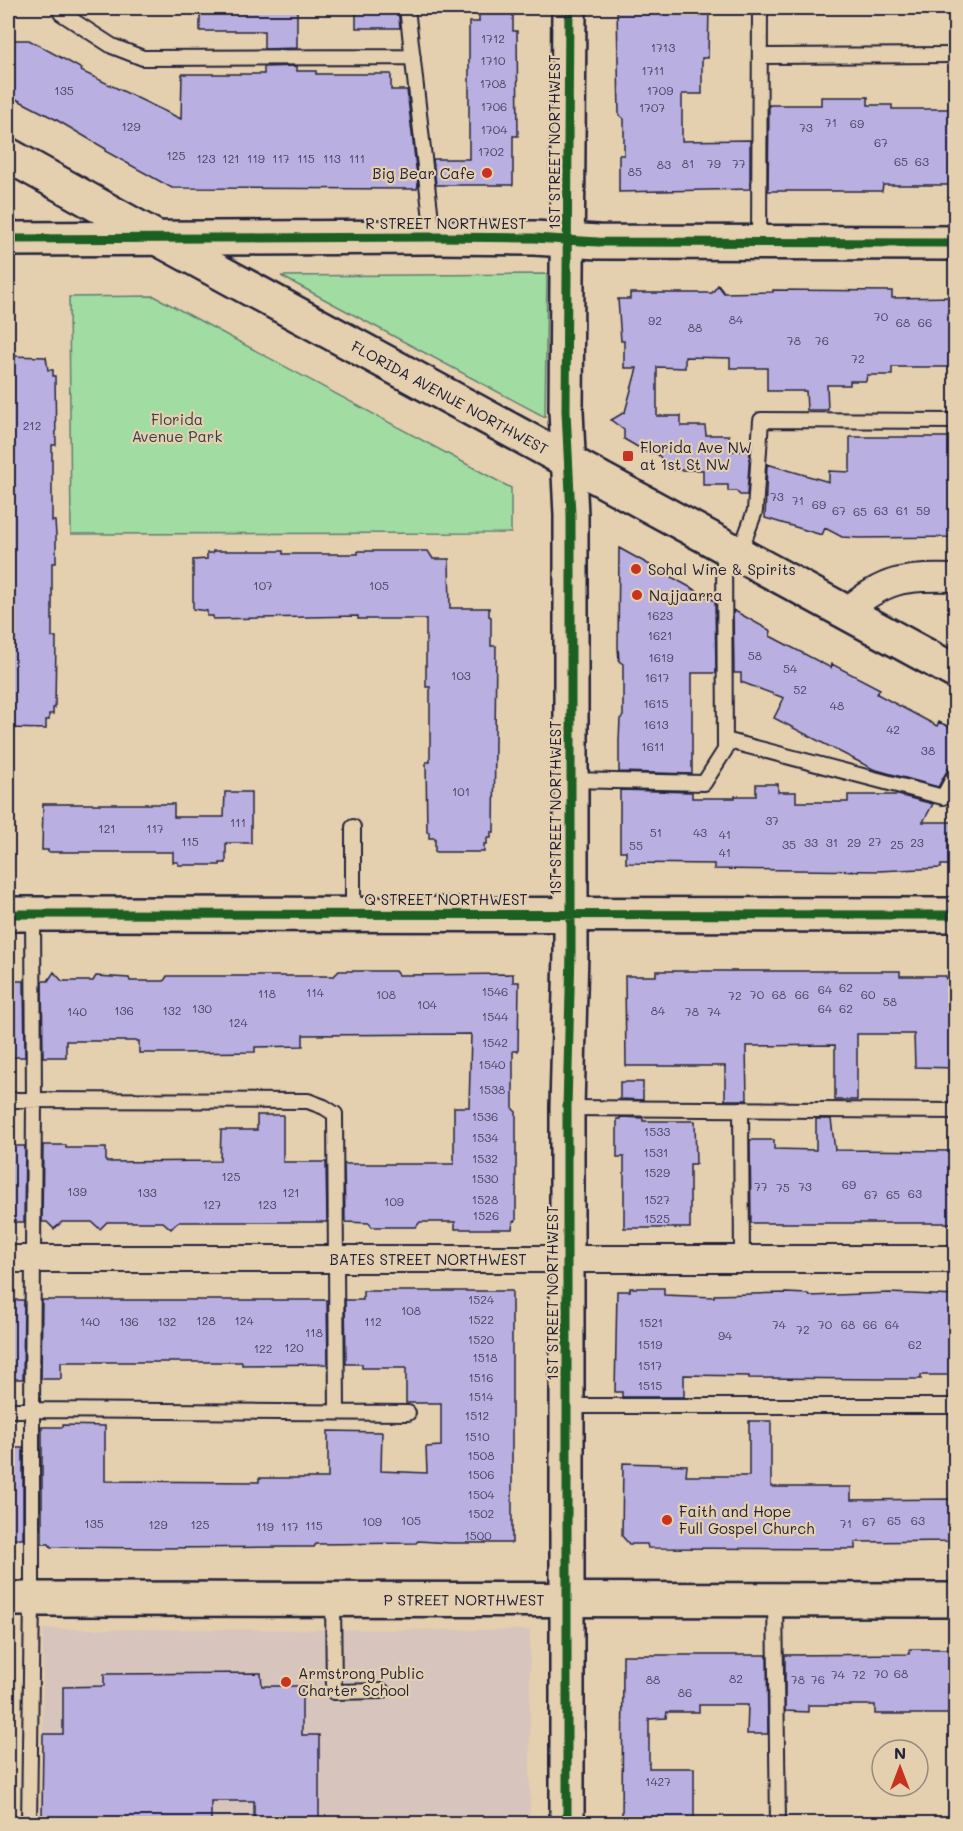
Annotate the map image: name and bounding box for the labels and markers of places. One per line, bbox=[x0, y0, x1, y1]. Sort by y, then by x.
place label: Big Bear Cafe bbox=[372, 163, 475, 183]
marker: Big Bear Cafe bbox=[480, 166, 494, 180]
place label: Florida Ave NW at 1st St NW bbox=[640, 437, 752, 474]
marker: Florida Ave NW at 1st St NW bbox=[621, 449, 635, 463]
place label: Sohal Wine & Spirits bbox=[648, 559, 796, 579]
marker: Sohal Wine & Spirits bbox=[629, 562, 643, 576]
place label: Najjaarra bbox=[649, 585, 723, 605]
marker: Najjaarra bbox=[630, 588, 644, 602]
place label: Faith and Hope Full Gospel Church bbox=[679, 1501, 815, 1538]
marker: Faith and Hope Full Gospel Church bbox=[660, 1513, 674, 1527]
place label: Armstrong Public Charter School bbox=[298, 1663, 424, 1700]
marker: Armstrong Public Charter School bbox=[279, 1675, 293, 1689]

